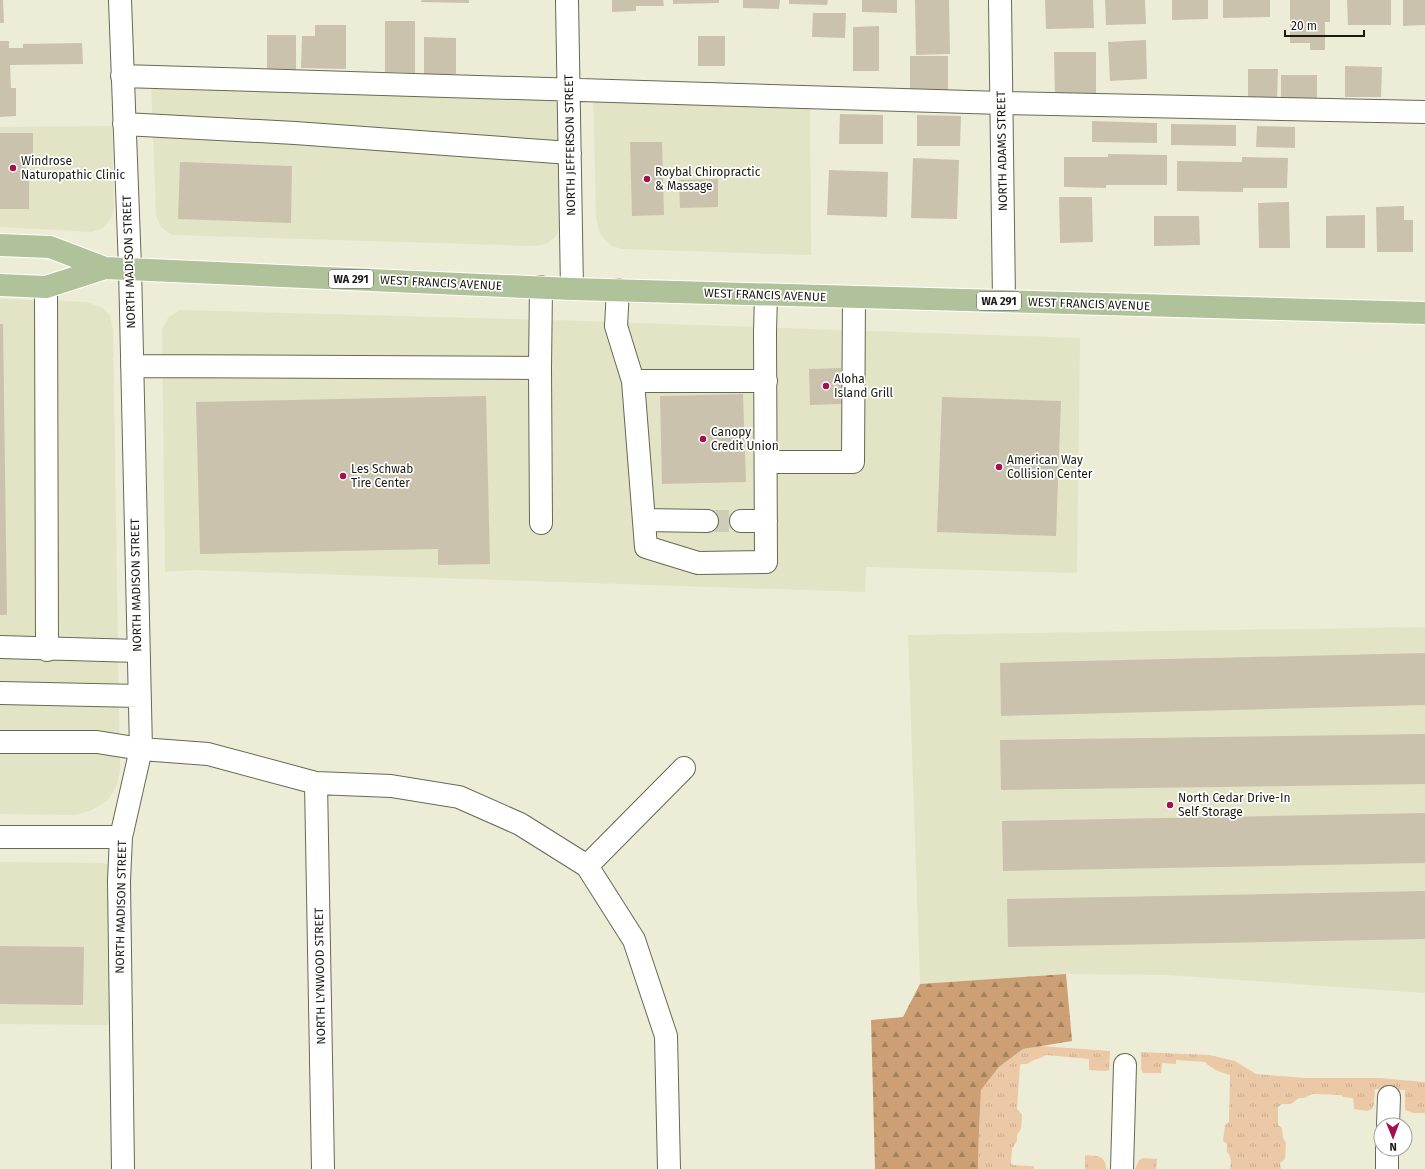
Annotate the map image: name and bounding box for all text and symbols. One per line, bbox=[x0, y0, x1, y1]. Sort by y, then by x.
scale bar bbox=[1285, 12, 1364, 38]
text: 20 m bbox=[1291, 19, 1317, 33]
street label: NORTH JEFFERSON STREET bbox=[562, 73, 578, 216]
street label: NORTH ADAMS STREET bbox=[994, 90, 1010, 211]
place label: Windrose Naturopathic Clinic bbox=[21, 154, 125, 182]
marker: Windrose Naturopathic Clinic bbox=[8, 163, 18, 173]
place label: Roybal Chiropractic & Massage bbox=[655, 165, 761, 193]
marker: Roybal Chiropractic & Massage bbox=[642, 174, 652, 184]
street label: NORTH MADISON STREET bbox=[120, 194, 138, 329]
road number: WA 291 bbox=[329, 270, 373, 288]
street label: WEST FRANCIS AVENUE bbox=[379, 273, 503, 293]
street label: WEST FRANCIS AVENUE bbox=[704, 286, 826, 304]
road number: WA 291 bbox=[977, 292, 1021, 310]
street label: WEST FRANCIS AVENUE bbox=[1028, 295, 1150, 313]
place label: Aloha Island Grill bbox=[834, 372, 894, 400]
marker: Aloha Island Grill bbox=[821, 381, 831, 391]
place label: Canopy Credit Union bbox=[711, 425, 779, 453]
marker: Canopy Credit Union bbox=[698, 434, 708, 444]
place label: American Way Collision Center bbox=[1007, 453, 1093, 481]
place label: Les Schwab Tire Center bbox=[351, 462, 413, 490]
marker: American Way Collision Center bbox=[994, 462, 1004, 472]
marker: Les Schwab Tire Center bbox=[338, 471, 348, 481]
street label: NORTH MADISON STREET bbox=[128, 517, 144, 652]
place label: North Cedar Drive-In Self Storage bbox=[1178, 791, 1290, 819]
marker: North Cedar Drive-In Self Storage bbox=[1165, 800, 1175, 810]
street label: NORTH MADISON STREET bbox=[113, 839, 129, 974]
street label: NORTH LYNWOOD STREET bbox=[312, 907, 328, 1045]
north arrow bbox=[1373, 1117, 1413, 1157]
text: N bbox=[1389, 1140, 1397, 1153]

